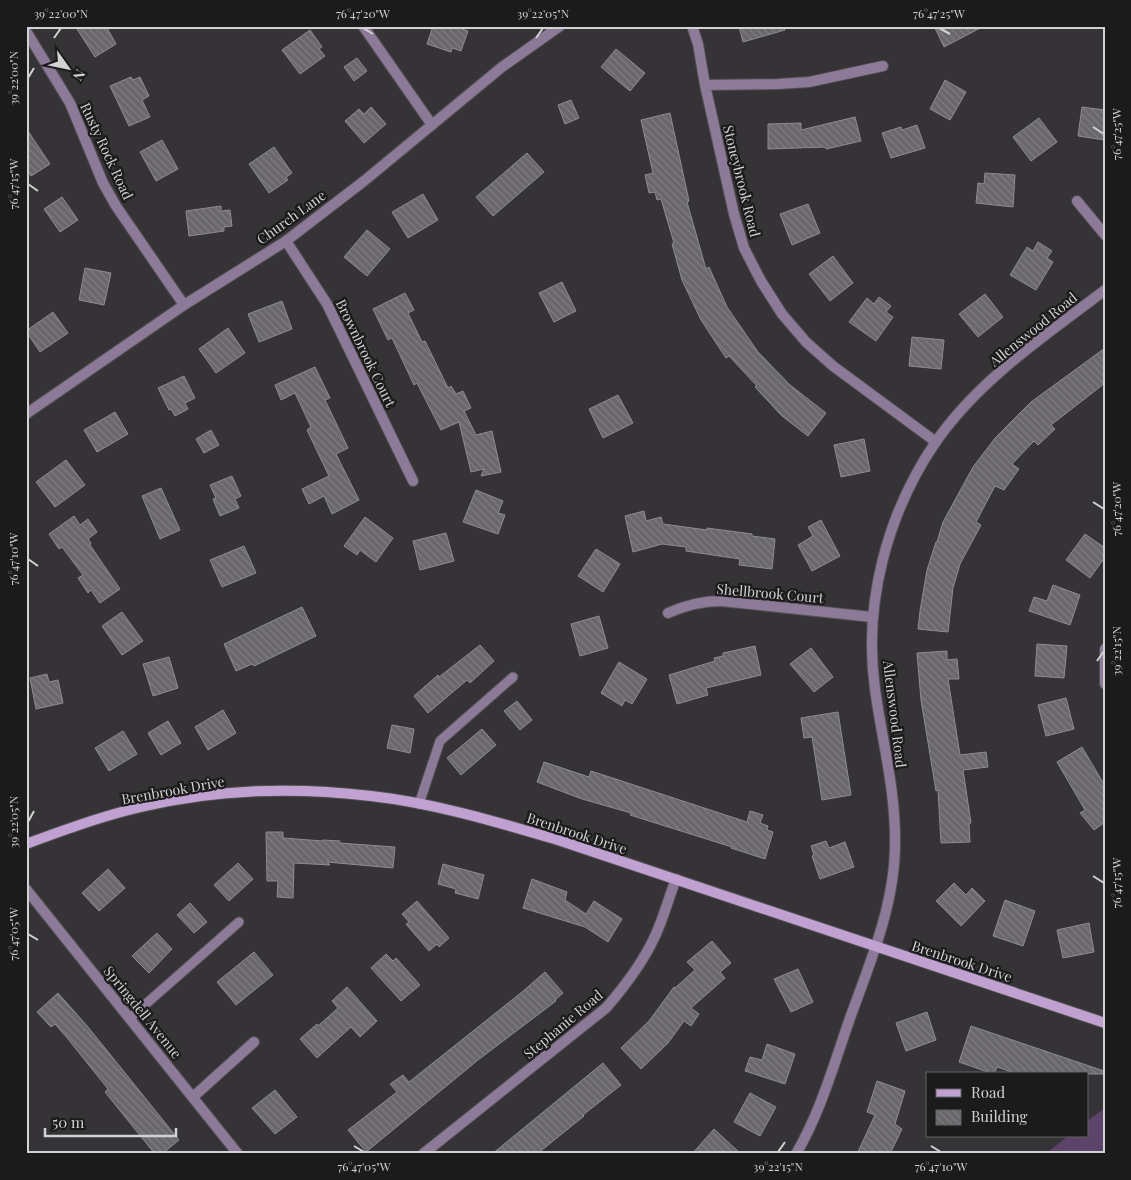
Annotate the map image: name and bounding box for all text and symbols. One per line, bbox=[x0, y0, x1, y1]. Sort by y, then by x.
text: 39°22'00"N bbox=[34, 5, 89, 21]
text: 76°47'20"W bbox=[336, 5, 390, 21]
text: 39°22'05"N bbox=[517, 5, 570, 21]
text: 76°47'25"W bbox=[913, 5, 965, 21]
north arrow bbox=[42, 42, 92, 92]
text: 39°22'00"N bbox=[5, 50, 21, 105]
text: N bbox=[69, 66, 90, 85]
street label: Rusty Rock Road bbox=[76, 99, 138, 203]
text: 76°47'25"W bbox=[1108, 108, 1124, 160]
street label: Stoneybrook Road bbox=[719, 123, 765, 239]
text: 76°47'15"W bbox=[5, 159, 21, 209]
street label: Church Lane bbox=[253, 185, 329, 249]
street label: Allenswood Road bbox=[984, 288, 1081, 371]
street label: Brownbrook Court bbox=[332, 296, 401, 411]
text: 76°47'20"W bbox=[1108, 482, 1124, 536]
text: 76°47'10"W bbox=[5, 533, 21, 585]
street label: Shellbrook Court bbox=[716, 579, 825, 607]
text: 39°22'15"N bbox=[1108, 626, 1124, 676]
street label: Allenswood Road bbox=[879, 658, 911, 769]
street label: Brenbrook Drive bbox=[120, 772, 226, 808]
text: 39°22'05"N bbox=[5, 795, 21, 848]
street label: Brenbrook Drive bbox=[524, 808, 630, 858]
text: 76°47'15"W bbox=[1108, 858, 1124, 908]
text: 76°47'05"W bbox=[5, 907, 21, 961]
street label: Brenbrook Drive bbox=[909, 936, 1015, 986]
street label: Springdell Avenue bbox=[100, 962, 186, 1062]
street label: Stephanie Road bbox=[519, 985, 607, 1063]
legend bbox=[926, 1072, 1088, 1138]
text: Road bbox=[971, 1082, 1005, 1102]
scale bar bbox=[45, 1105, 176, 1137]
text: Building bbox=[971, 1106, 1028, 1126]
text: 50 m bbox=[52, 1112, 85, 1132]
text: 76°47'05"W bbox=[337, 1158, 391, 1174]
text: 39°22'15"N bbox=[753, 1158, 803, 1174]
text: 76°47'10"W bbox=[915, 1158, 967, 1174]

